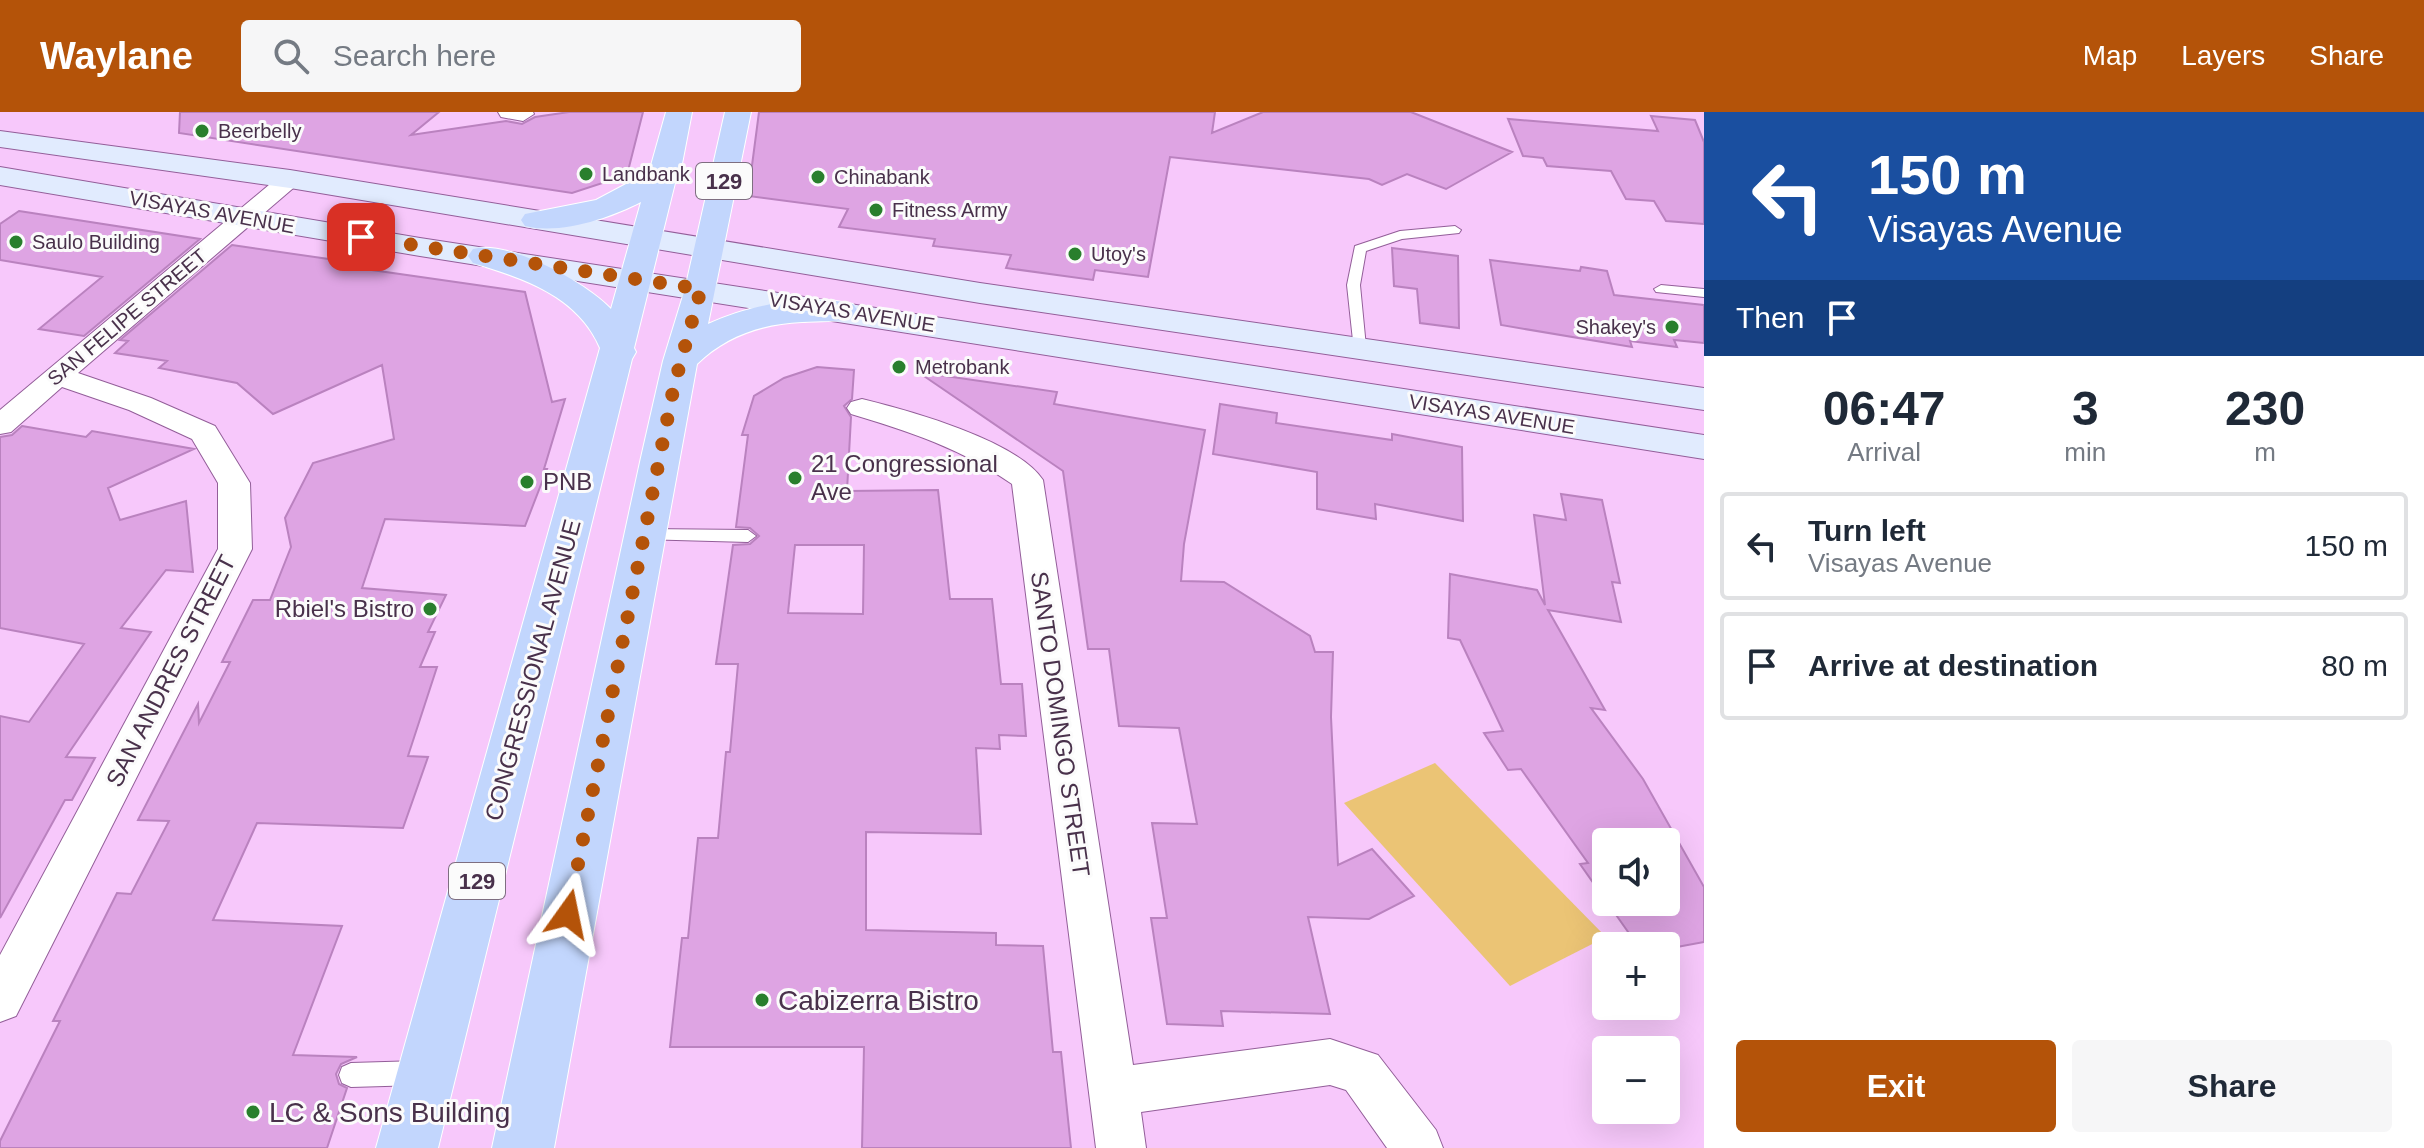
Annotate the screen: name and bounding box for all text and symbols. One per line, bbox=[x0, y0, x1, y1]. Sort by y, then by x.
search box bbox=[241, 20, 801, 92]
icon: search bbox=[269, 34, 313, 78]
text: Waylane bbox=[40, 35, 193, 77]
text: Search here bbox=[333, 39, 496, 72]
text: Map bbox=[2083, 40, 2137, 71]
text: Layers bbox=[2181, 40, 2265, 71]
text: Share bbox=[2309, 40, 2384, 71]
place label: Beerbelly bbox=[218, 120, 301, 142]
marker: Beerbelly bbox=[193, 122, 211, 140]
text: 150 m bbox=[1868, 143, 2027, 206]
icon: left bbox=[1736, 144, 1840, 248]
place label: Landbank bbox=[602, 163, 691, 185]
road number: 129 bbox=[696, 163, 752, 199]
marker: Landbank bbox=[577, 165, 595, 183]
place label: Chinabank bbox=[834, 166, 931, 188]
marker: Chinabank bbox=[809, 168, 827, 186]
street label: VISAYAS AVENUE bbox=[127, 187, 297, 237]
place label: Fitness Army bbox=[892, 199, 1008, 221]
marker: Fitness Army bbox=[867, 201, 885, 219]
pin bbox=[327, 203, 395, 271]
text: Visayas Avenue bbox=[1868, 209, 2123, 250]
icon: arrive bbox=[339, 215, 383, 259]
place label: Saulo Building bbox=[32, 231, 160, 253]
marker: Saulo Building bbox=[7, 233, 25, 251]
place label: Utoy's bbox=[1091, 243, 1146, 265]
street label: SAN FELIPE STREET bbox=[43, 244, 211, 390]
marker: Utoy's bbox=[1066, 245, 1084, 263]
street label: VISAYAS AVENUE bbox=[767, 288, 937, 336]
icon: arrive bbox=[1820, 296, 1864, 340]
text: Then bbox=[1736, 301, 1804, 334]
place label: Shakey's bbox=[1575, 316, 1656, 338]
marker: Shakey's bbox=[1663, 318, 1681, 336]
place label: Metrobank bbox=[915, 356, 1010, 378]
marker: Metrobank bbox=[890, 358, 908, 376]
text: 06:47 bbox=[1823, 382, 1946, 435]
text: 3 bbox=[2072, 382, 2099, 435]
text: 230 bbox=[2225, 382, 2305, 435]
street label: VISAYAS AVENUE bbox=[1407, 390, 1577, 438]
text: Arrival bbox=[1847, 437, 1921, 467]
text: min bbox=[2064, 437, 2106, 467]
text: m bbox=[2254, 437, 2276, 467]
place label: 21 Congressional Ave bbox=[811, 450, 998, 505]
place label: PNB bbox=[543, 468, 592, 495]
marker: 21 Congressional Ave bbox=[786, 469, 804, 487]
marker: PNB bbox=[518, 473, 536, 491]
text: Turn left bbox=[1808, 514, 1926, 547]
street label: CONGRESSIONAL AVENUE bbox=[479, 516, 586, 823]
icon: left bbox=[1740, 524, 1784, 568]
text: 150 m bbox=[2305, 529, 2388, 562]
text: Visayas Avenue bbox=[1808, 548, 1992, 578]
street label: SAN ANDRES STREET bbox=[100, 550, 241, 791]
street label: SANTO DOMINGO STREET bbox=[1026, 570, 1095, 878]
place label: Rbiel's Bistro bbox=[275, 595, 414, 622]
marker: Rbiel's Bistro bbox=[421, 600, 439, 618]
icon: arrive bbox=[1740, 644, 1784, 688]
text: Arrive at destination bbox=[1808, 649, 2098, 682]
text: 80 m bbox=[2321, 649, 2388, 682]
map controls bbox=[1592, 828, 1680, 1124]
button: sound bbox=[1592, 828, 1680, 916]
road number: 129 bbox=[449, 863, 505, 899]
position arrow bbox=[526, 872, 610, 956]
button: + bbox=[1592, 932, 1680, 1020]
place label: Cabizerra Bistro bbox=[778, 985, 979, 1016]
marker: Cabizerra Bistro bbox=[753, 991, 771, 1009]
button: − bbox=[1592, 1036, 1680, 1124]
button: Exit bbox=[1736, 1040, 2056, 1132]
button: Share bbox=[2072, 1040, 2392, 1132]
place label: LC & Sons Building bbox=[269, 1097, 510, 1128]
marker: LC & Sons Building bbox=[244, 1103, 262, 1121]

